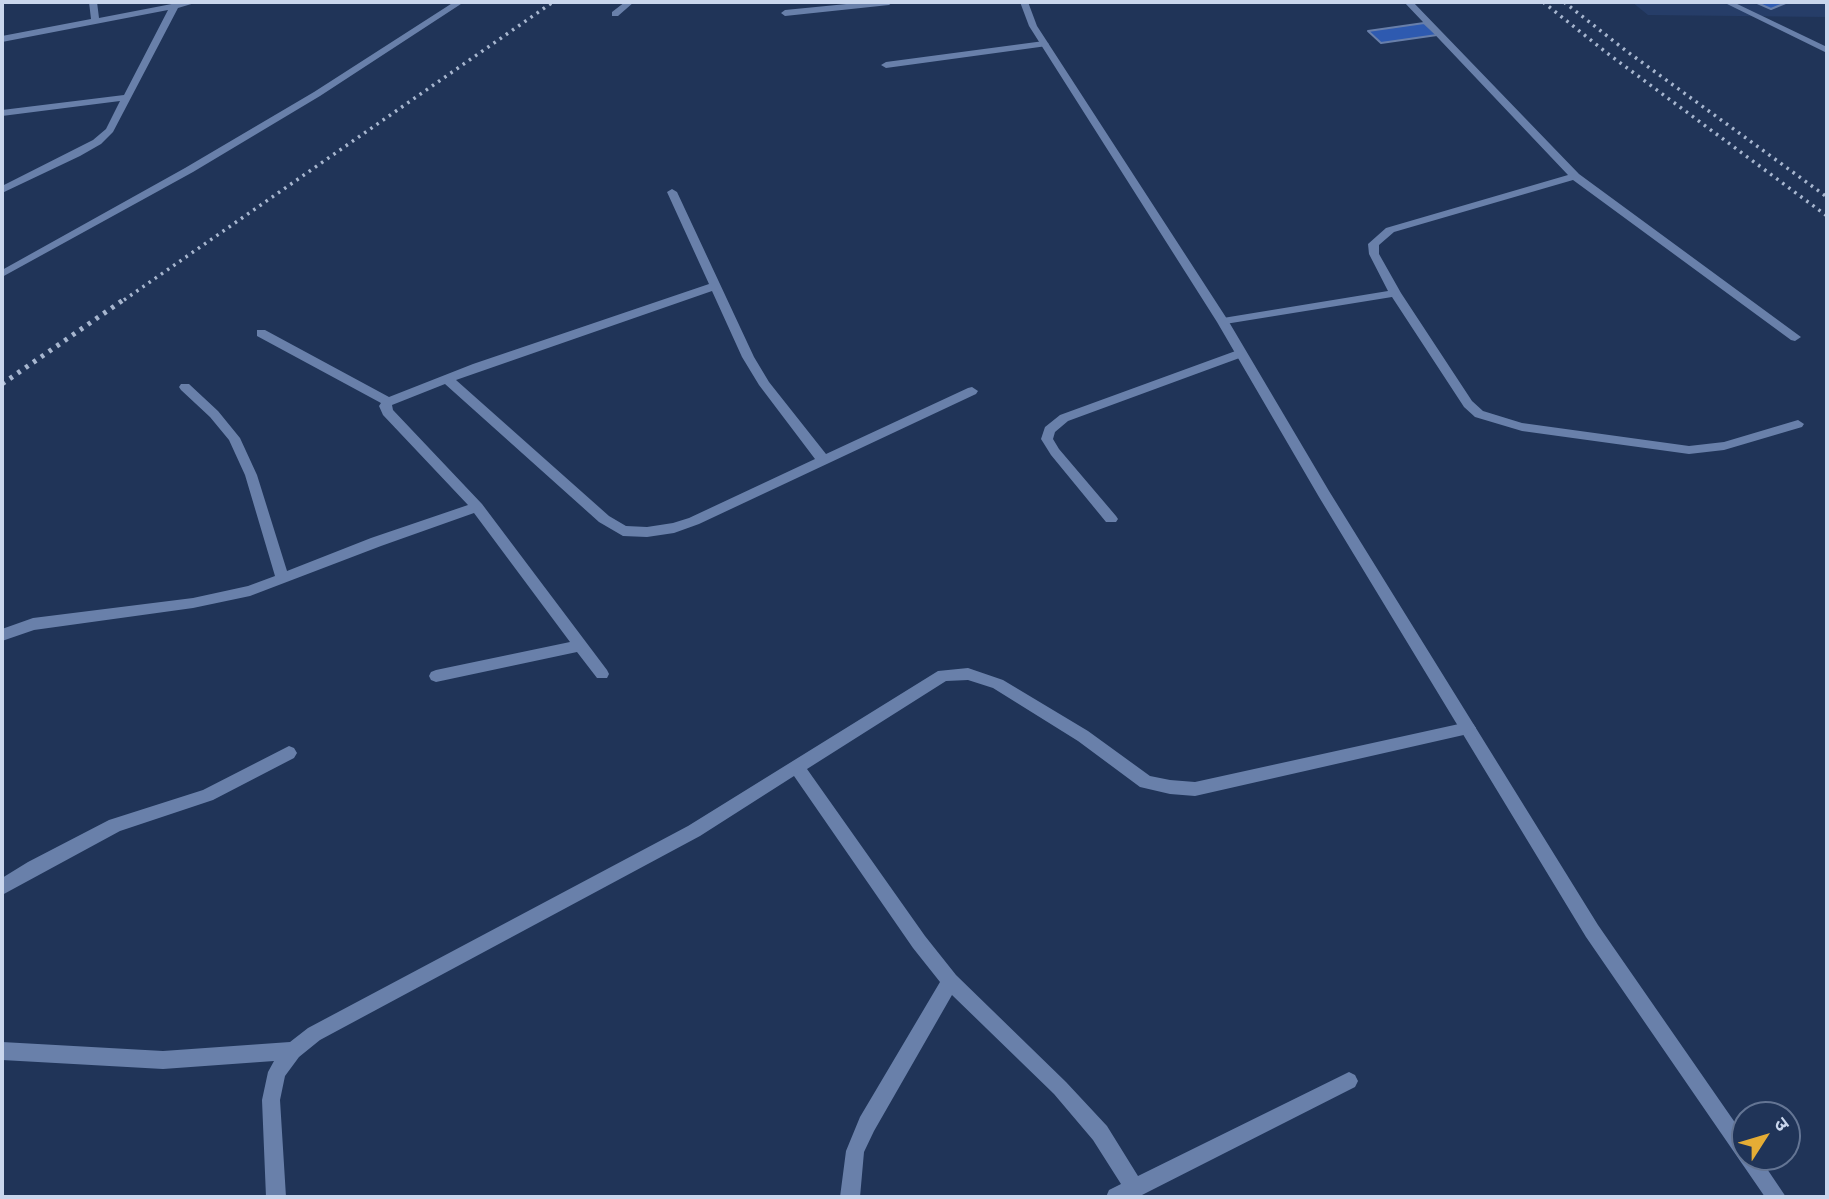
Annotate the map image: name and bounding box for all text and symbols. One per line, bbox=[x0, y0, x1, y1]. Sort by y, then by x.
north arrow bbox=[1731, 1101, 1801, 1171]
text: उ bbox=[1769, 1113, 1794, 1136]

